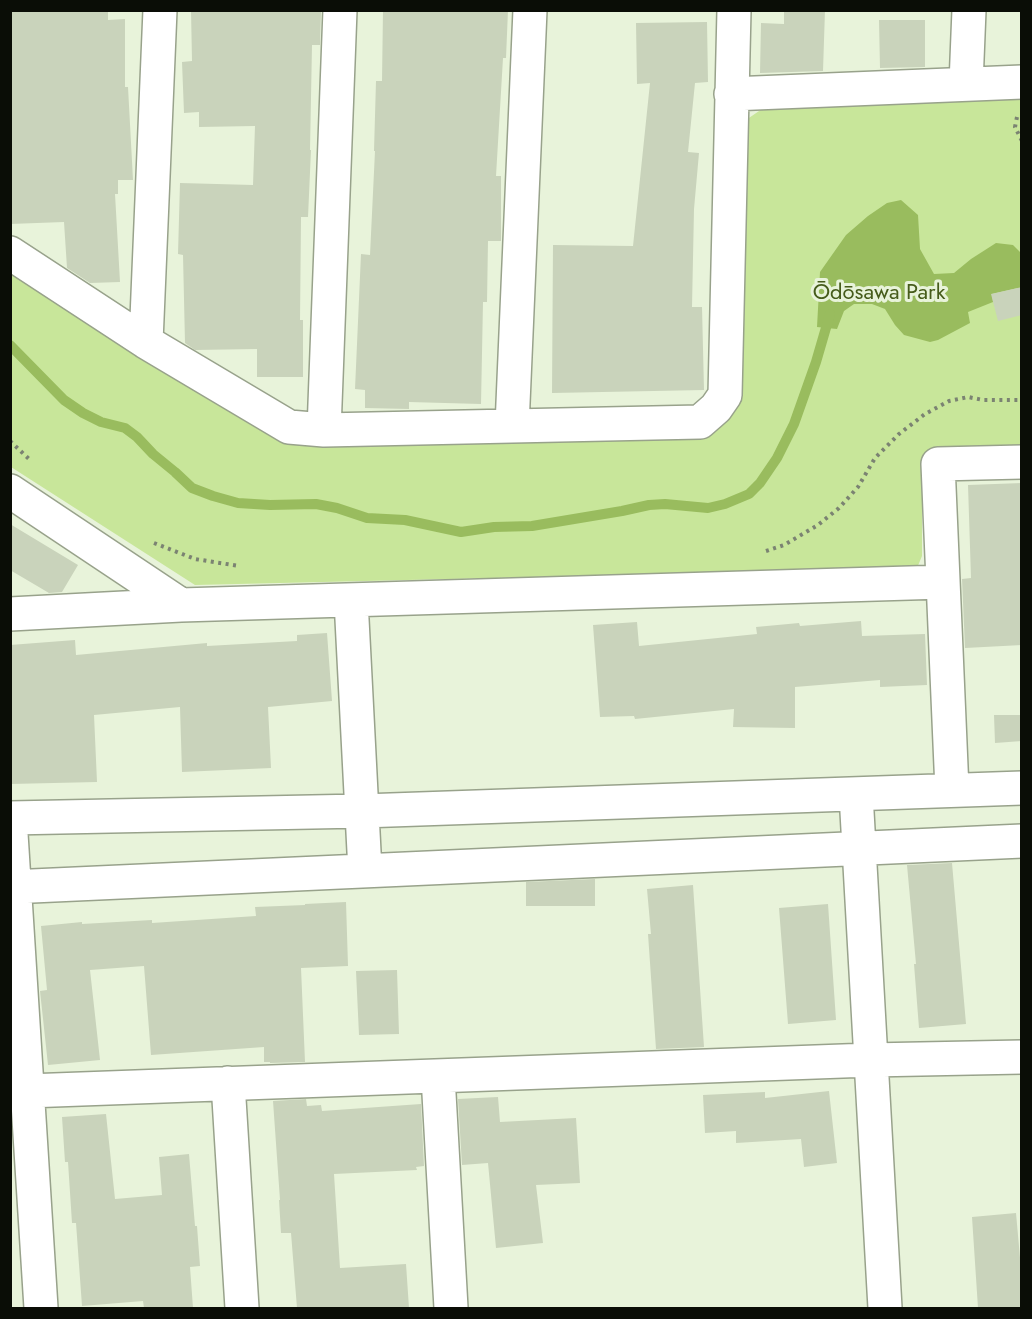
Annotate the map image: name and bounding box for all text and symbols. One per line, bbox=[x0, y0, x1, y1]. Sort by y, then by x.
park label: Ōdōsawa Park bbox=[813, 281, 945, 307]

